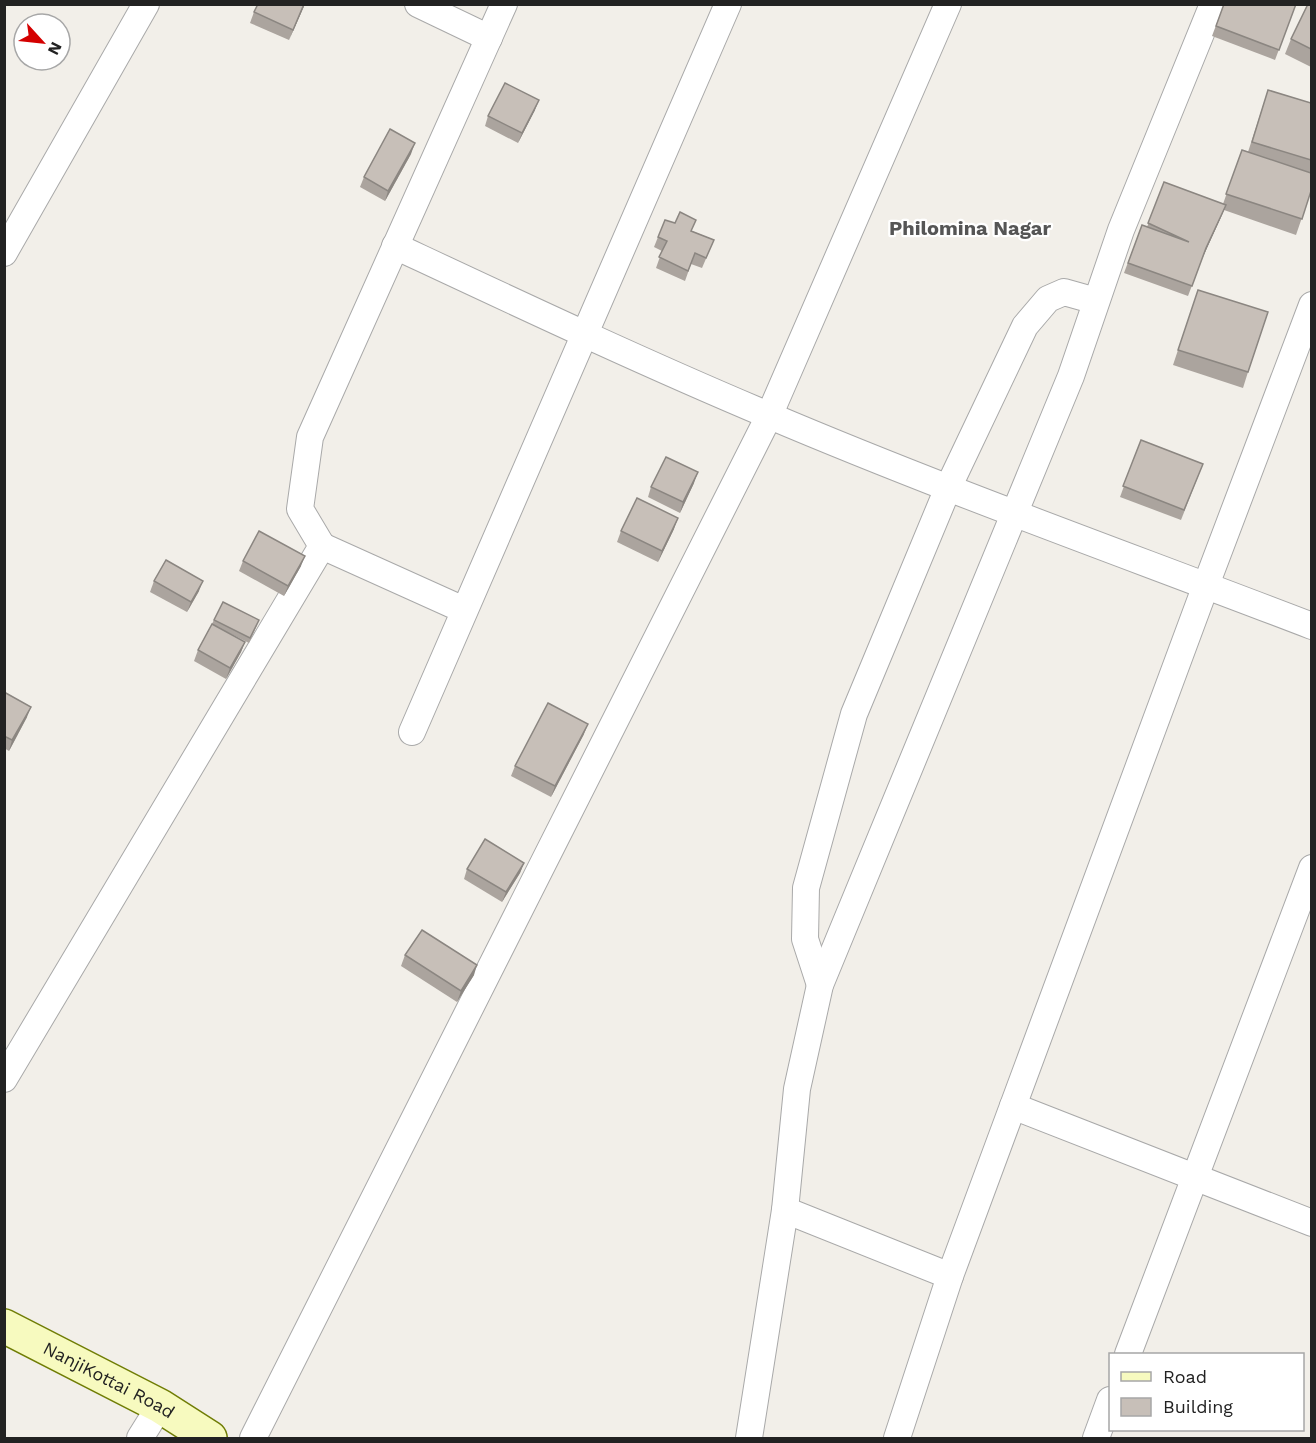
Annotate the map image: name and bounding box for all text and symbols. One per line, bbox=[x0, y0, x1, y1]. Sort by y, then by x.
north arrow bbox=[12, 12, 72, 72]
text: N bbox=[44, 39, 66, 58]
district label: Philomina Nagar bbox=[889, 216, 1051, 240]
street label: NanjiKottai Road bbox=[40, 1337, 179, 1423]
legend bbox=[1109, 1353, 1304, 1431]
text: Road bbox=[1163, 1366, 1207, 1387]
text: Building bbox=[1163, 1396, 1233, 1417]

